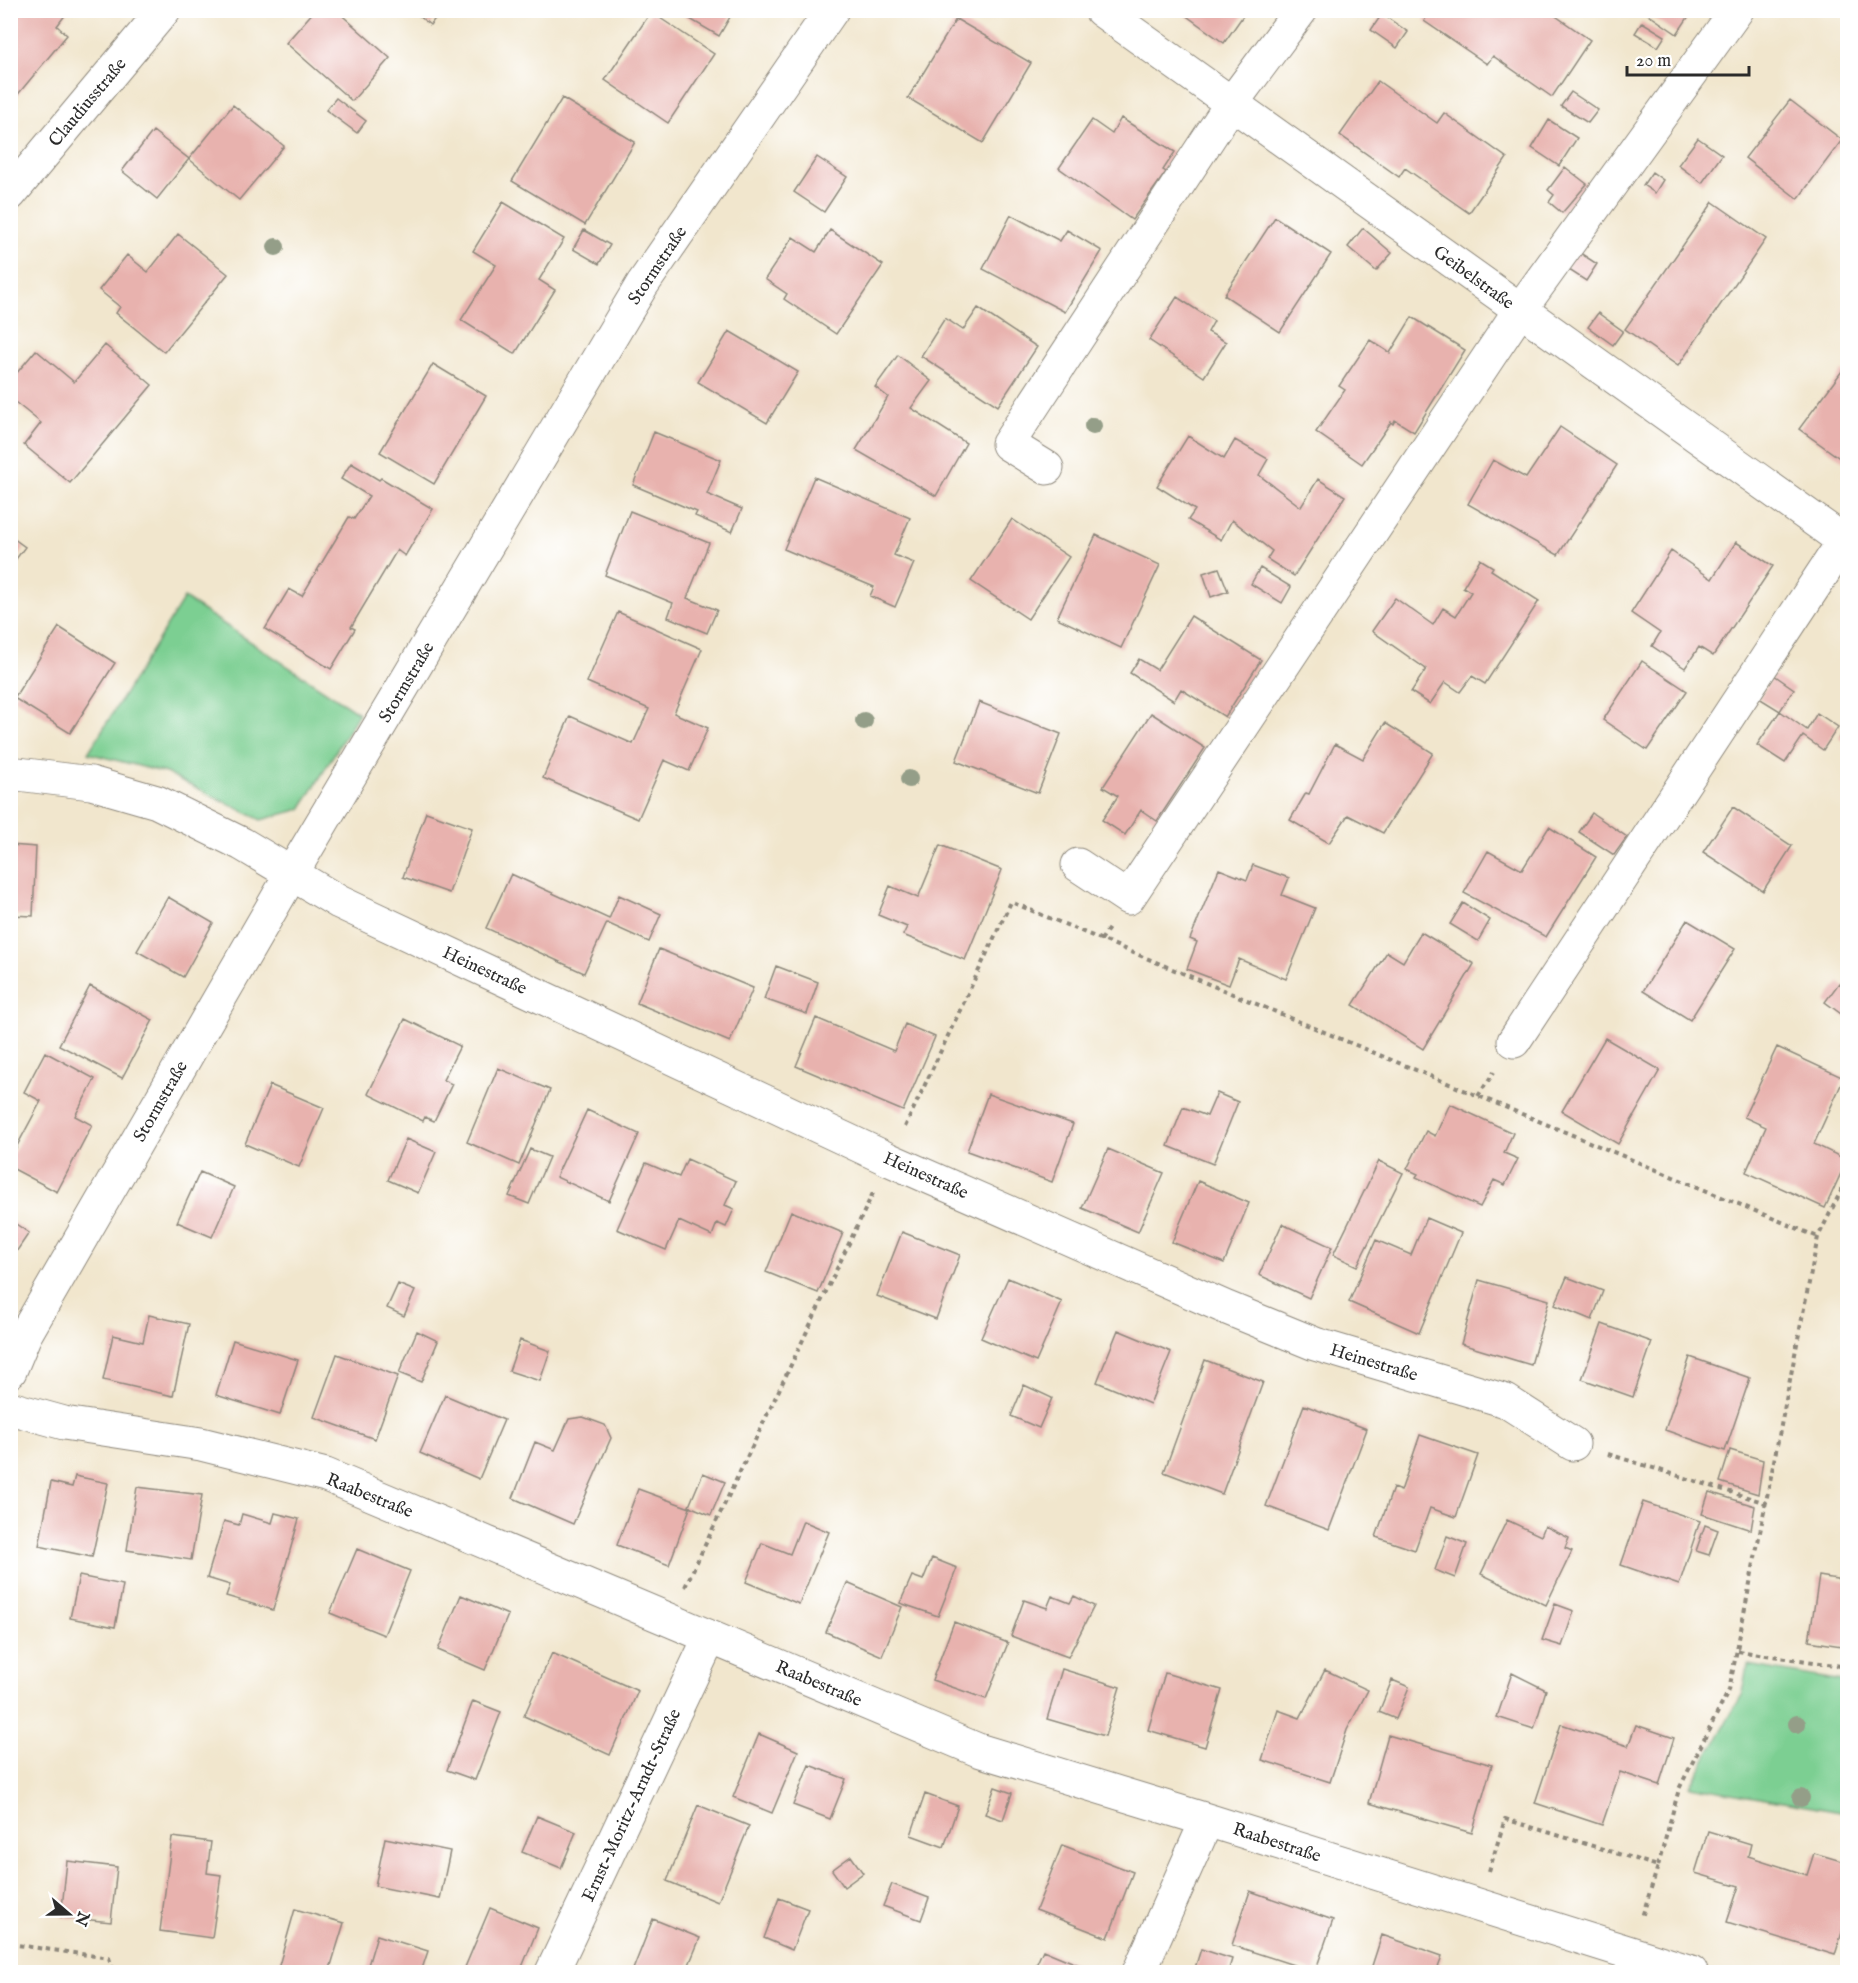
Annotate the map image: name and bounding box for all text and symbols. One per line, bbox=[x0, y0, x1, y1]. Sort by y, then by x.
scale bar bbox=[1627, 39, 1748, 77]
text: 20 m bbox=[1636, 50, 1671, 73]
street label: Claudiusstraße bbox=[44, 54, 132, 152]
street label: Stormstraße bbox=[624, 222, 693, 310]
street label: Geibelstraße bbox=[1428, 241, 1518, 315]
street label: Stormstraße bbox=[374, 638, 440, 727]
street label: Heinestraße bbox=[438, 942, 530, 1001]
street label: Stormstraße bbox=[129, 1057, 194, 1146]
street label: Heinestraße bbox=[879, 1147, 971, 1205]
street label: Heinestraße bbox=[1327, 1339, 1420, 1388]
street label: Raabestraße bbox=[323, 1469, 416, 1524]
street label: Raabestraße bbox=[772, 1656, 865, 1713]
street label: Ernst-Moritz-Arndt-Straße bbox=[578, 1706, 687, 1906]
street label: Raabestraße bbox=[1229, 1818, 1324, 1869]
north arrow bbox=[39, 1884, 99, 1944]
text: N bbox=[69, 1908, 93, 1929]

